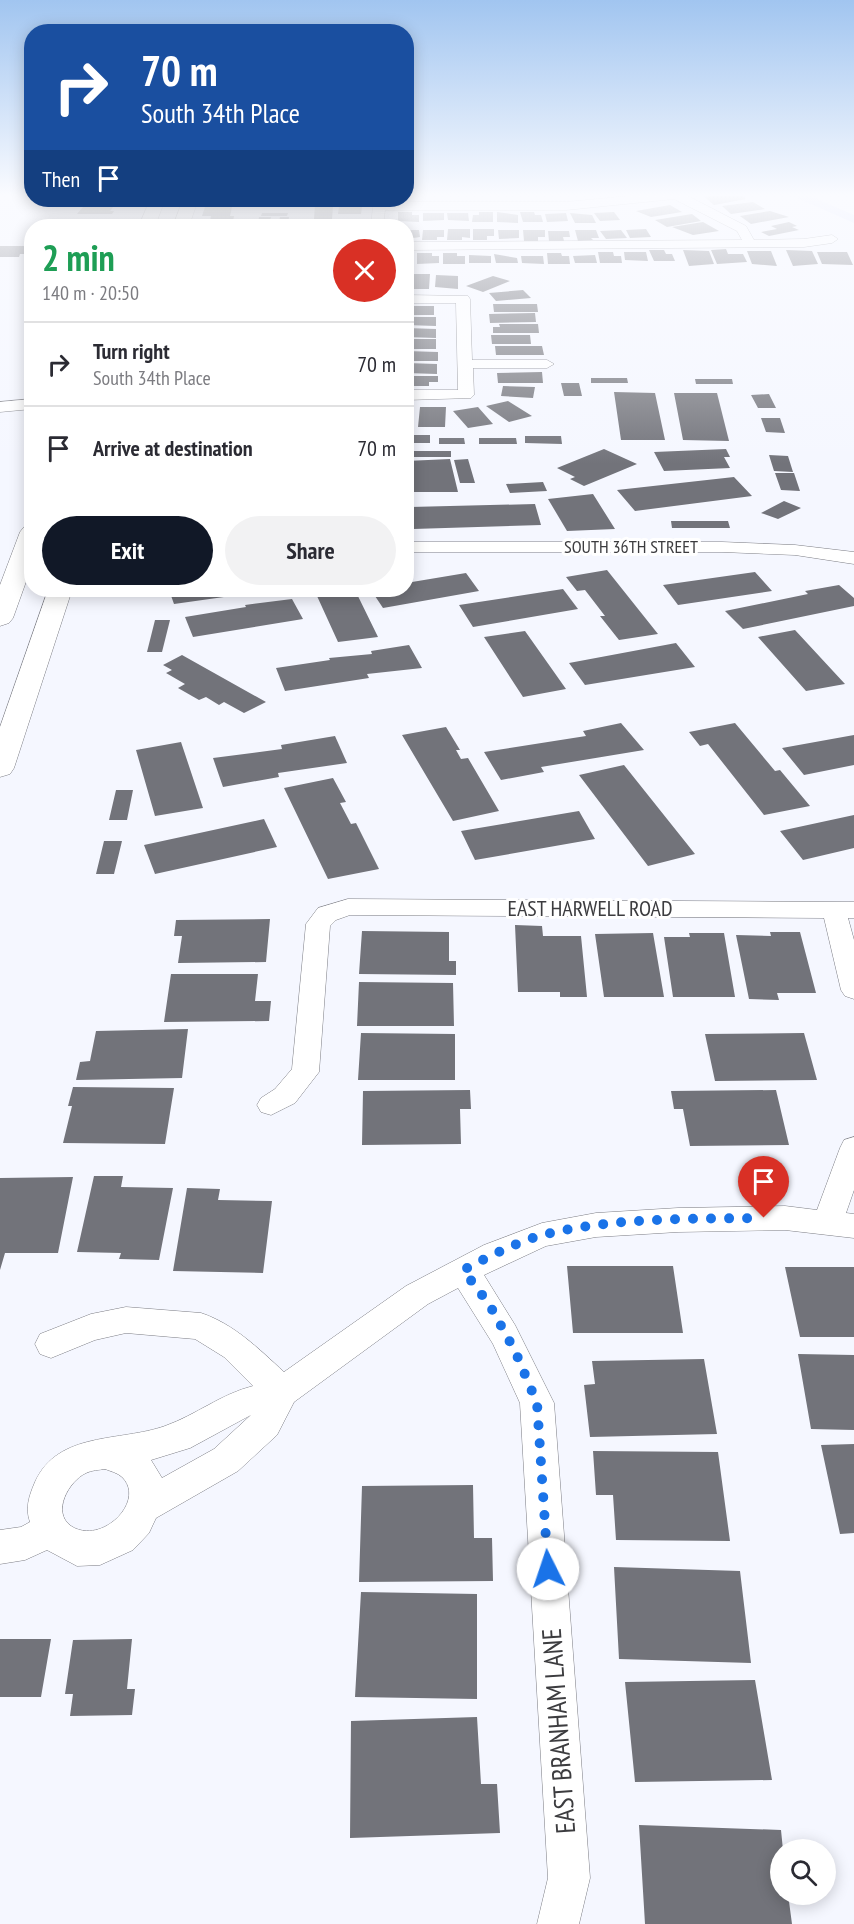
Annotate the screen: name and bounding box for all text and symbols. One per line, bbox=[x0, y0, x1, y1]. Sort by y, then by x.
text: 70 m bbox=[141, 43, 218, 98]
icon: right bbox=[42, 48, 120, 126]
text: South 34th Place bbox=[141, 96, 300, 130]
icon: arrive bbox=[92, 162, 125, 195]
text: Then bbox=[42, 165, 80, 193]
text: 2 min bbox=[42, 234, 115, 281]
button: close bbox=[333, 239, 396, 302]
text: 140 m · 20:50 bbox=[42, 280, 139, 306]
text: Turn right bbox=[93, 337, 170, 365]
icon: right bbox=[42, 348, 75, 381]
text: 70 m bbox=[357, 350, 396, 378]
text: South 34th Place bbox=[93, 365, 211, 391]
icon: arrive bbox=[42, 432, 75, 465]
text: Arrive at destination bbox=[93, 434, 253, 462]
text: 70 m bbox=[357, 434, 396, 462]
button: Exit bbox=[42, 516, 213, 585]
button: Share bbox=[225, 516, 396, 585]
street label: SOUTH 36TH STREET bbox=[564, 535, 698, 558]
street label: EAST HARWELL ROAD bbox=[507, 894, 673, 922]
pin bbox=[738, 1156, 789, 1218]
icon: arrive bbox=[747, 1165, 780, 1198]
position arrow bbox=[516, 1537, 580, 1601]
street label: EAST BRANHAM LANE bbox=[534, 1627, 582, 1835]
map controls bbox=[770, 1839, 836, 1905]
button: search bbox=[770, 1839, 836, 1905]

